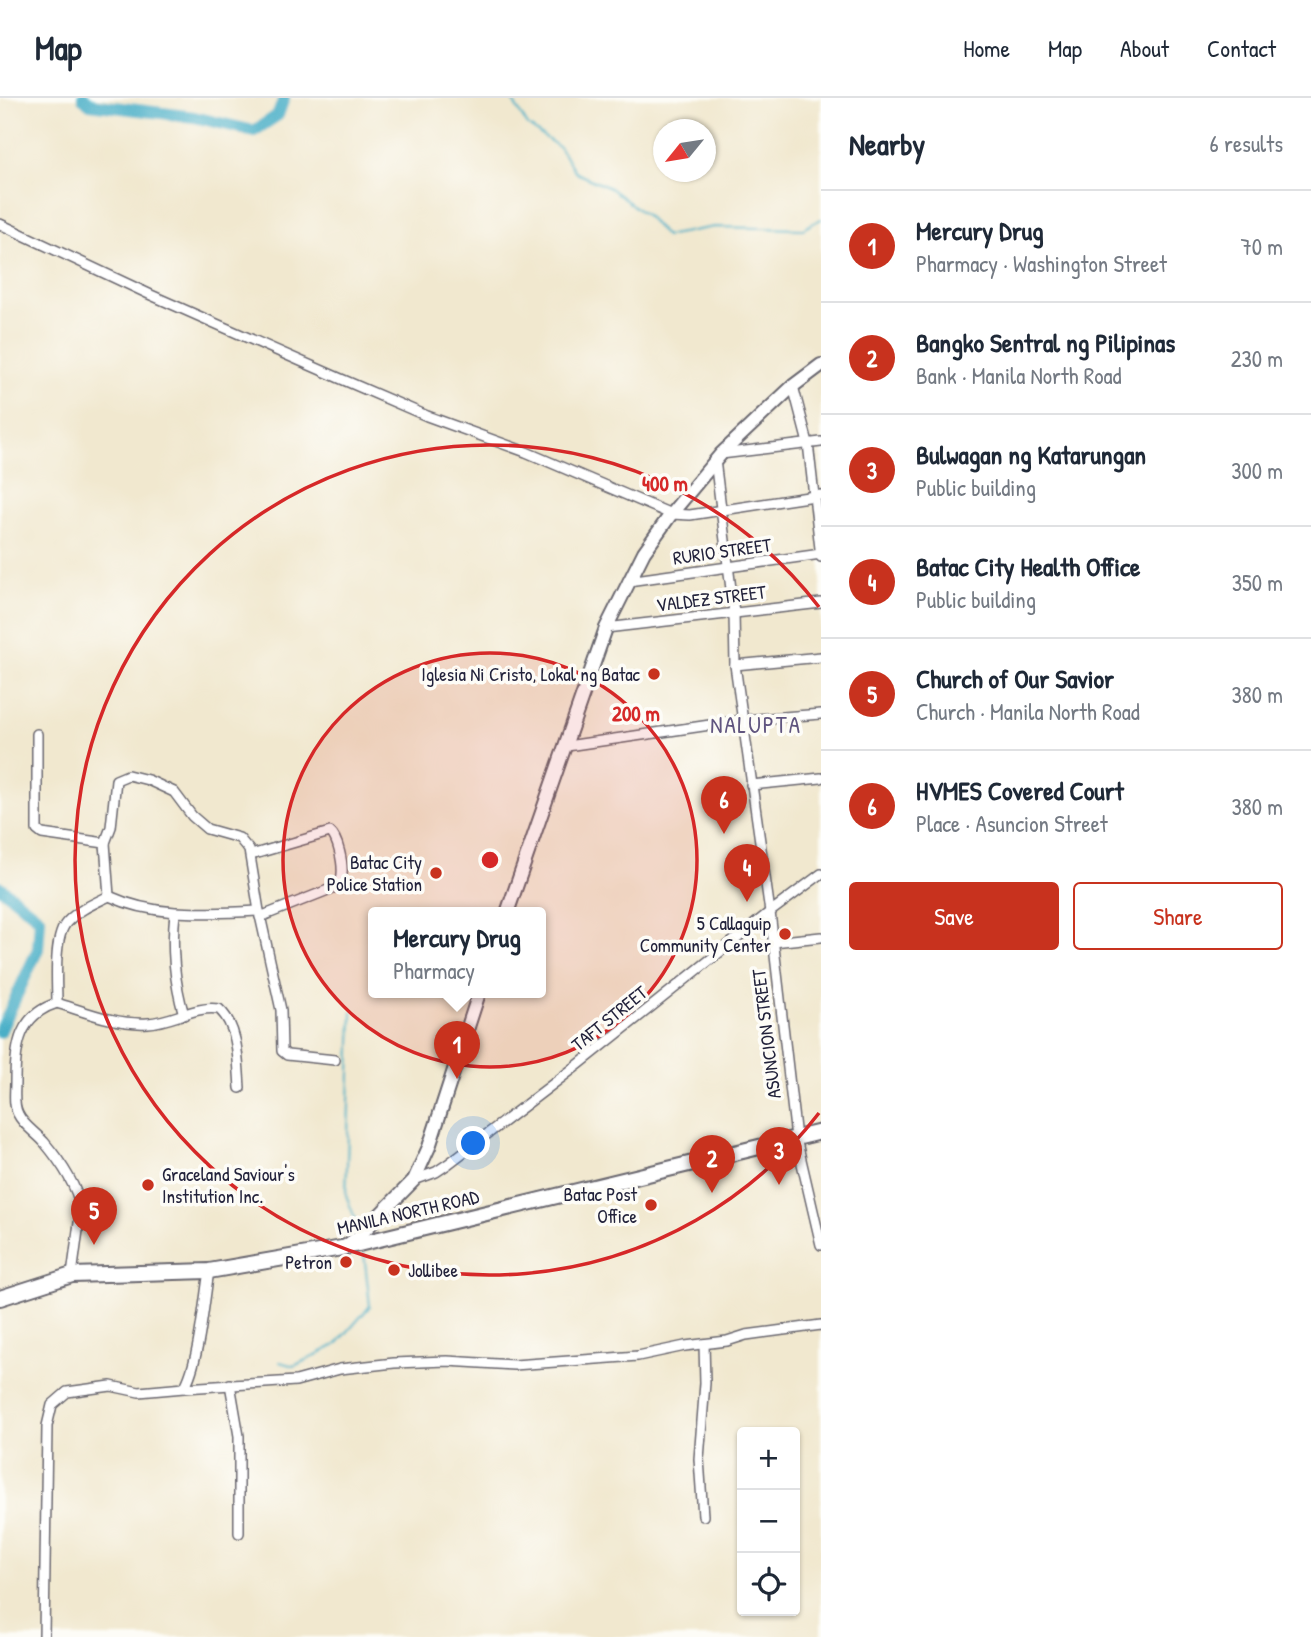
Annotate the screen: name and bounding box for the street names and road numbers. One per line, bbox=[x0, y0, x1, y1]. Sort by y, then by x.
street label: RURIO STREET bbox=[671, 531, 774, 571]
street label: VALDEZ STREET bbox=[655, 578, 768, 618]
street label: ASUNCION STREET bbox=[745, 967, 787, 1100]
street label: TAFT STREET bbox=[566, 979, 653, 1057]
street label: MANILA NORTH ROAD bbox=[335, 1183, 481, 1241]

